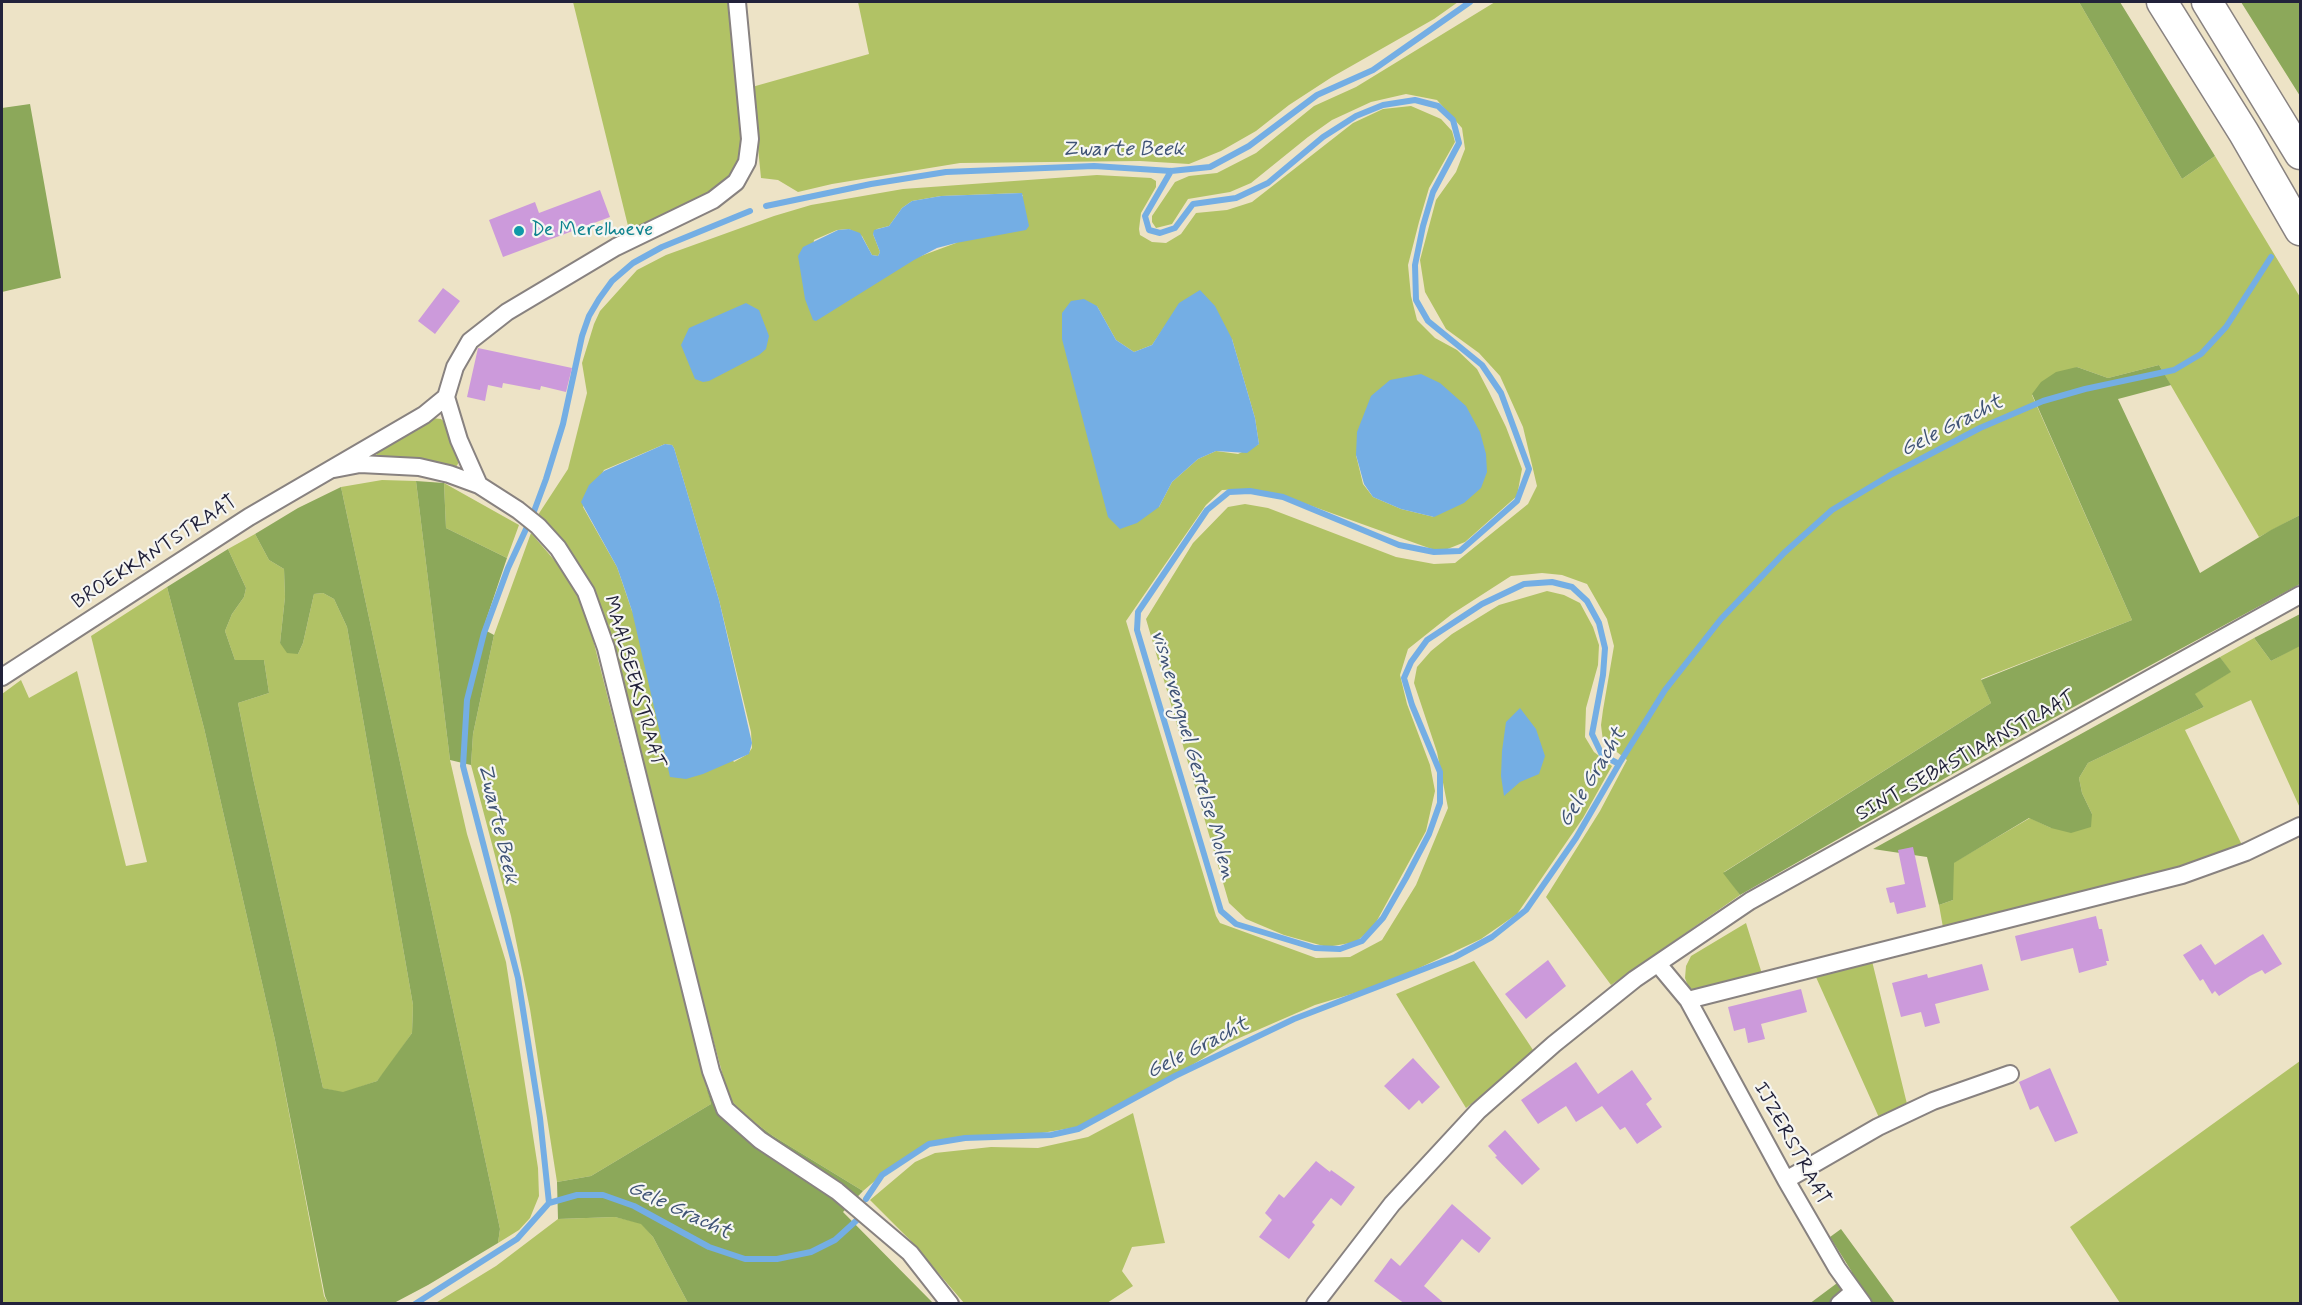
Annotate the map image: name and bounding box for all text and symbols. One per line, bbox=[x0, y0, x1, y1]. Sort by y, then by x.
water label: Zwarte Beek bbox=[1062, 138, 1184, 164]
place label: De Merelhoeve bbox=[531, 219, 653, 243]
marker: De Merelhoeve bbox=[512, 224, 526, 238]
water label: Gele Gracht bbox=[1897, 390, 2007, 464]
street label: BROEKKANTSTRAAT bbox=[68, 491, 242, 615]
street label: MAALBEEKSTRAAT bbox=[597, 593, 669, 771]
water label: visnevenguel Gestelse Molen bbox=[1144, 627, 1240, 883]
street label: SINT-SEBASTIAANSTRAAT bbox=[1852, 687, 2080, 827]
water label: Gele Gracht bbox=[1554, 724, 1632, 832]
water label: Zwarte Beek bbox=[471, 761, 523, 887]
water label: Gele Gracht bbox=[1143, 1012, 1253, 1086]
street label: IJZERSTRAAT bbox=[1747, 1078, 1835, 1210]
water label: Gele Gracht bbox=[623, 1176, 735, 1246]

